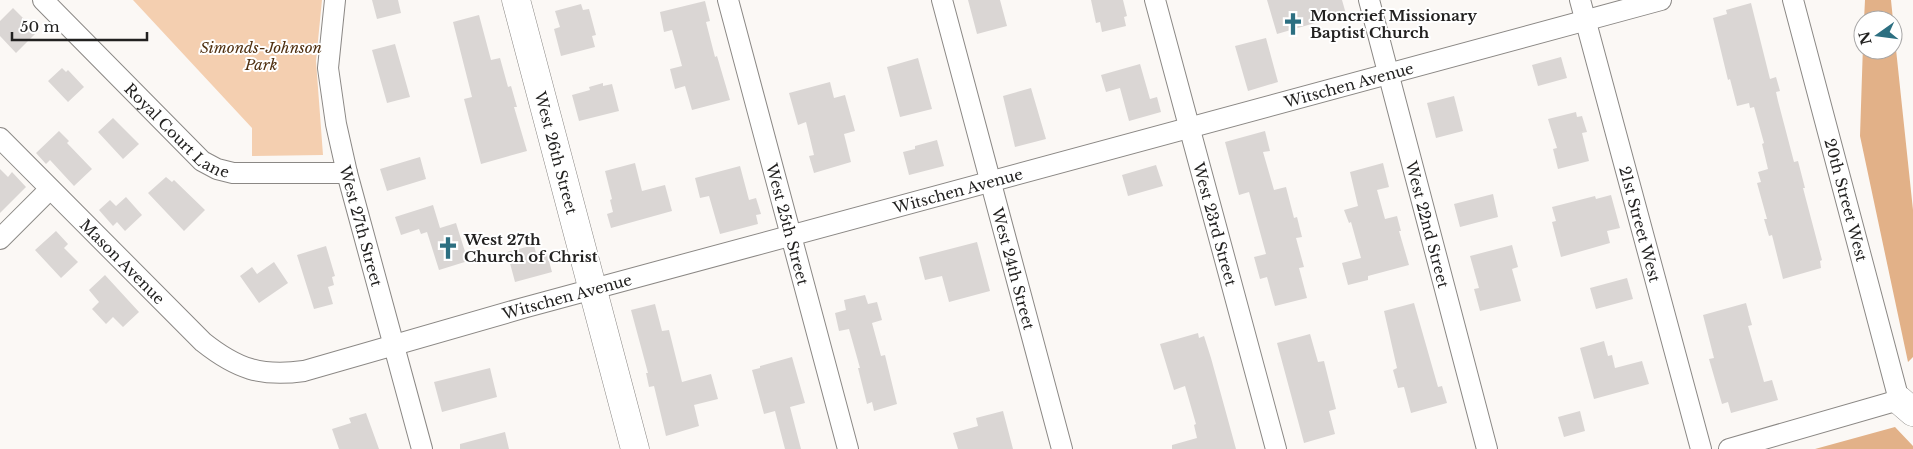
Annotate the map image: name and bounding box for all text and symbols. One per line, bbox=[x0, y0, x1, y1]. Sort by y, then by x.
place label: Moncrief Missionary Baptist Church bbox=[1310, 6, 1477, 42]
scale bar bbox=[12, 10, 148, 42]
north arrow bbox=[1853, 10, 1903, 60]
church icon: Moncrief Missionary Baptist Church bbox=[1280, 11, 1306, 37]
text: 50 m bbox=[20, 17, 60, 36]
text: N bbox=[1855, 30, 1876, 47]
park label: Simonds-Johnson Park bbox=[200, 38, 322, 74]
street label: Witschen Avenue bbox=[1281, 58, 1416, 111]
street label: Royal Court Lane bbox=[121, 79, 231, 181]
street label: West 26th Street bbox=[531, 88, 582, 217]
street label: 20th Street West bbox=[1820, 136, 1872, 264]
street label: West 22nd Street bbox=[1402, 158, 1454, 290]
street label: West 23rd Street bbox=[1189, 159, 1241, 288]
street label: West 25th Street bbox=[762, 160, 813, 287]
street label: West 27th Street bbox=[336, 163, 387, 289]
street label: Witschen Avenue bbox=[890, 164, 1025, 217]
street label: 21st Street West bbox=[1616, 164, 1665, 284]
street label: West 24th Street bbox=[988, 205, 1039, 332]
street label: Mason Avenue bbox=[76, 215, 169, 308]
place label: West 27th Church of Christ bbox=[463, 230, 598, 266]
church icon: West 27th Church of Christ bbox=[435, 235, 461, 261]
street label: Witschen Avenue bbox=[499, 270, 634, 323]

